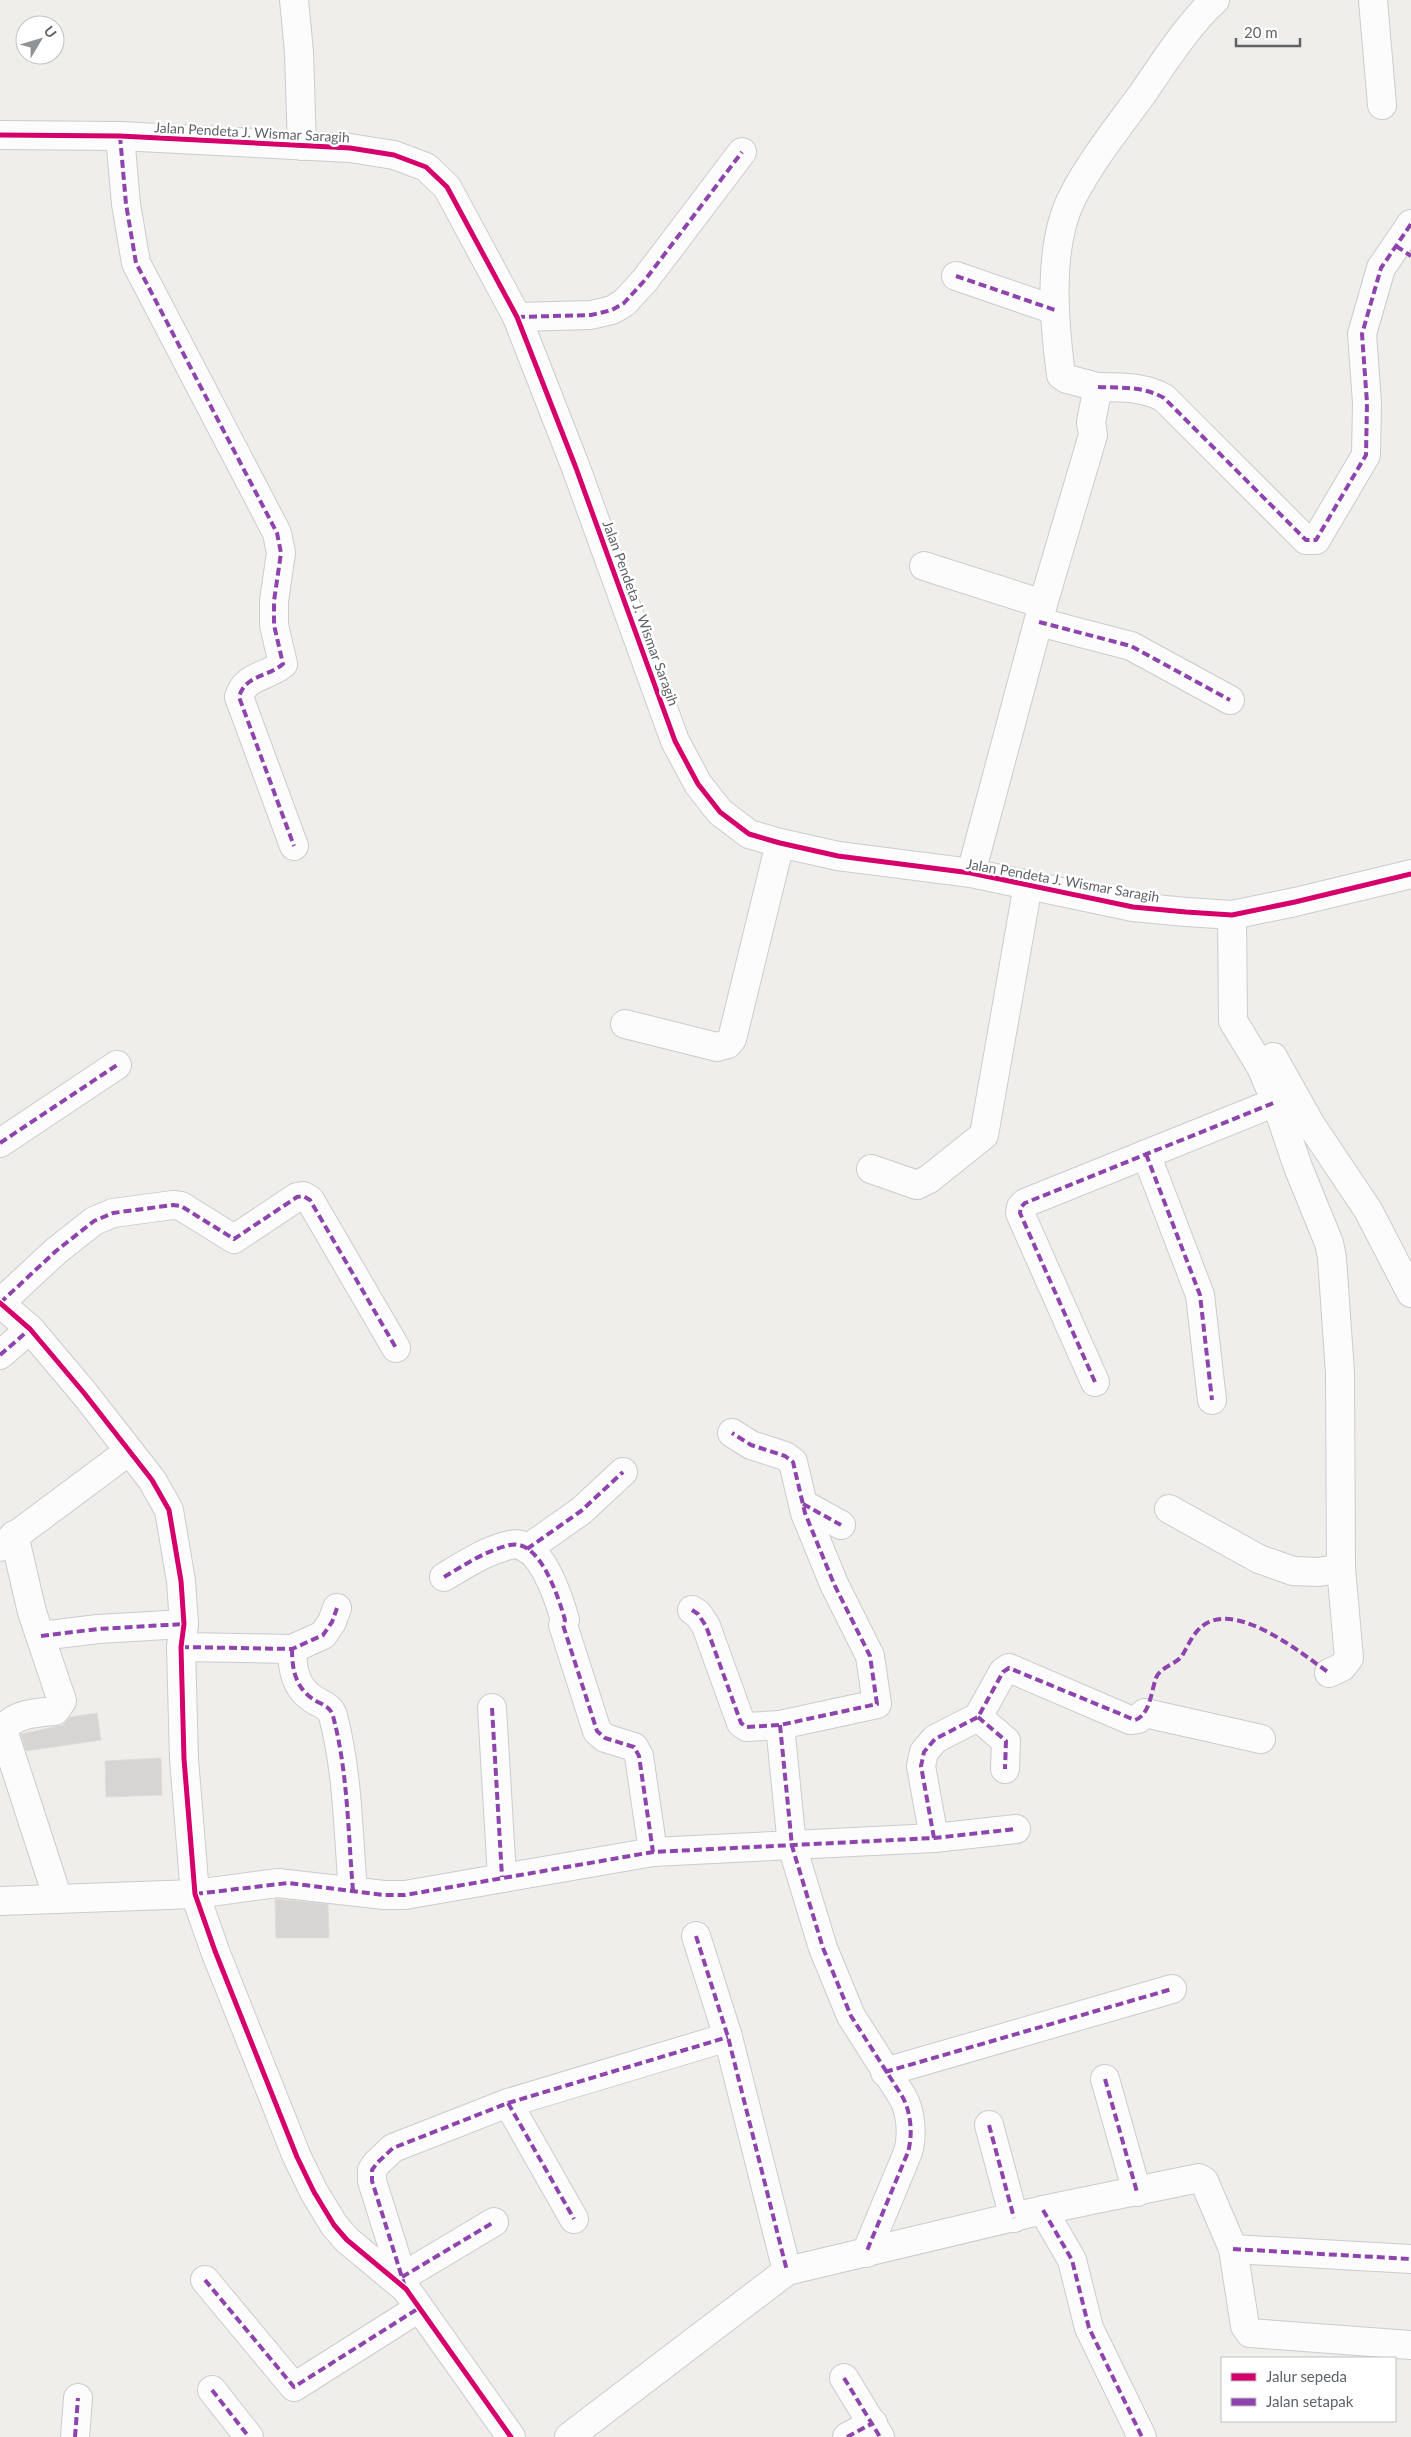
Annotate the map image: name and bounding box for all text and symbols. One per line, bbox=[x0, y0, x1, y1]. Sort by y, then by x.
north arrow bbox=[15, 15, 65, 65]
scale bar bbox=[1236, 15, 1300, 47]
text: U bbox=[41, 22, 61, 41]
text: 20 m bbox=[1244, 23, 1278, 41]
street label: Jalan Pendeta J. Wismar Saragih bbox=[154, 118, 350, 146]
street label: Jalan Pendeta J. Wismar Saragih bbox=[600, 518, 682, 708]
street label: Jalan Pendeta J. Wismar Saragih bbox=[965, 855, 1161, 905]
legend bbox=[1221, 2357, 1396, 2422]
text: Jalur sepeda bbox=[1266, 2367, 1347, 2385]
text: Jalan setapak bbox=[1266, 2392, 1354, 2410]

